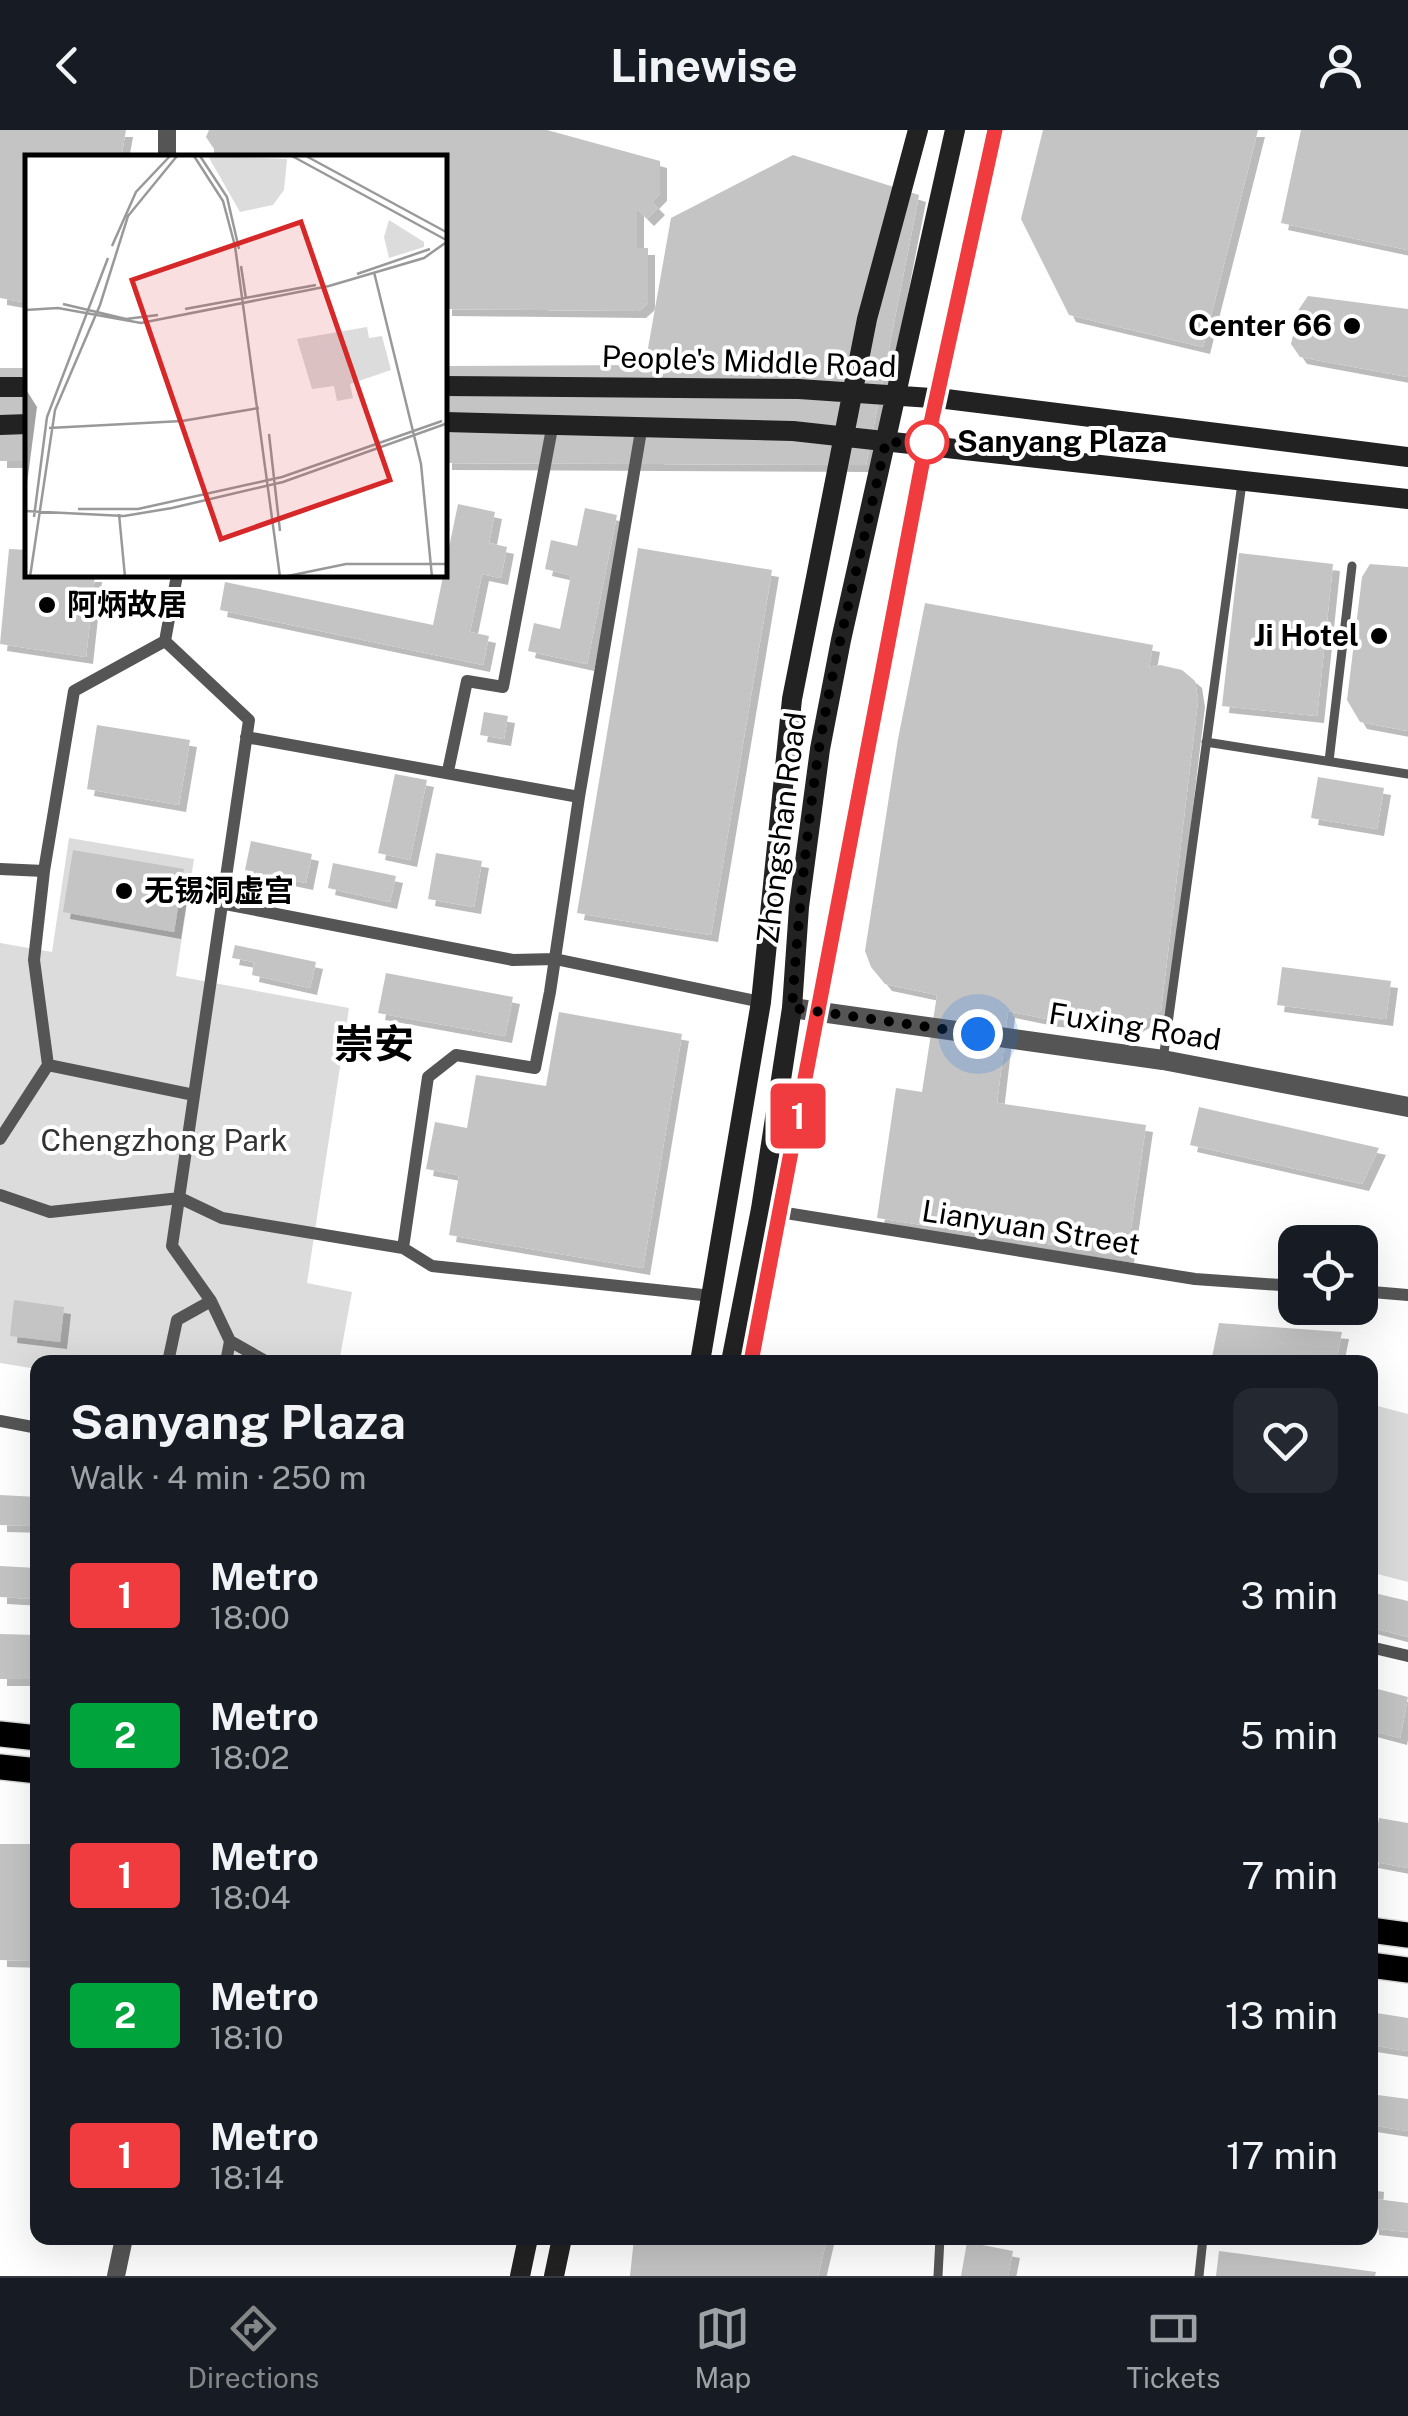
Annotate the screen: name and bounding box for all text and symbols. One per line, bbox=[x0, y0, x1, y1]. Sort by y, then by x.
icon: back bbox=[40, 38, 95, 93]
icon: person bbox=[1313, 38, 1368, 93]
text: Linewise bbox=[610, 39, 798, 92]
inset map bbox=[25, 155, 448, 578]
place label: Center 66 bbox=[1188, 307, 1332, 343]
marker: Center 66 bbox=[1341, 315, 1363, 337]
street label: People's Middle Road bbox=[601, 338, 897, 384]
marker: Sanyang Plaza bbox=[906, 421, 948, 463]
place label: Sanyang Plaza bbox=[957, 423, 1167, 459]
place label: 阿炳故居 bbox=[67, 586, 187, 622]
marker: 阿炳故居 bbox=[36, 594, 58, 616]
place label: Ji Hotel bbox=[1254, 617, 1359, 653]
marker: Ji Hotel bbox=[1368, 625, 1390, 647]
street label: Zhongshan Road bbox=[749, 710, 813, 946]
place label: 无锡洞虚宫 bbox=[144, 872, 294, 908]
marker: 无锡洞虚宫 bbox=[113, 880, 135, 902]
street label: Fuxing Road bbox=[1046, 995, 1224, 1057]
your location bbox=[953, 1009, 1003, 1059]
district label: 崇安 bbox=[334, 1020, 414, 1067]
line badge: 1 bbox=[766, 1084, 830, 1148]
text: 1 bbox=[791, 1096, 805, 1137]
park label: Chengzhong Park bbox=[41, 1122, 287, 1158]
street label: Lianyuan Street bbox=[919, 1192, 1143, 1262]
map controls bbox=[1278, 1225, 1378, 1325]
button: locate bbox=[1278, 1225, 1378, 1325]
button: heart bbox=[1233, 1388, 1338, 1493]
text: Sanyang Plaza bbox=[70, 1393, 406, 1450]
text: Walk · 4 min · 250 m bbox=[70, 1459, 366, 1496]
text: Metro bbox=[210, 1554, 319, 1599]
text: 3 min bbox=[1240, 1573, 1338, 1618]
text: 1 bbox=[118, 1575, 132, 1616]
text: 18:00 bbox=[210, 1599, 290, 1636]
text: Metro bbox=[210, 1694, 319, 1739]
text: 5 min bbox=[1240, 1713, 1338, 1758]
text: 2 bbox=[114, 1715, 136, 1756]
text: 18:02 bbox=[210, 1739, 290, 1776]
text: Metro bbox=[210, 1834, 319, 1879]
text: 7 min bbox=[1241, 1853, 1338, 1898]
text: 1 bbox=[118, 1855, 132, 1896]
text: 18:04 bbox=[210, 1879, 291, 1916]
text: Metro bbox=[210, 1974, 319, 2019]
text: 13 min bbox=[1225, 1993, 1338, 2038]
text: 2 bbox=[114, 1995, 136, 2036]
text: 18:10 bbox=[210, 2019, 284, 2056]
text: Metro bbox=[210, 2114, 319, 2159]
text: 17 min bbox=[1226, 2133, 1338, 2178]
text: 1 bbox=[118, 2135, 132, 2176]
text: 18:14 bbox=[210, 2159, 284, 2196]
tab: Directions bbox=[188, 2301, 319, 2394]
tab: Map bbox=[694, 2301, 751, 2394]
tab: Tickets bbox=[1126, 2301, 1220, 2394]

